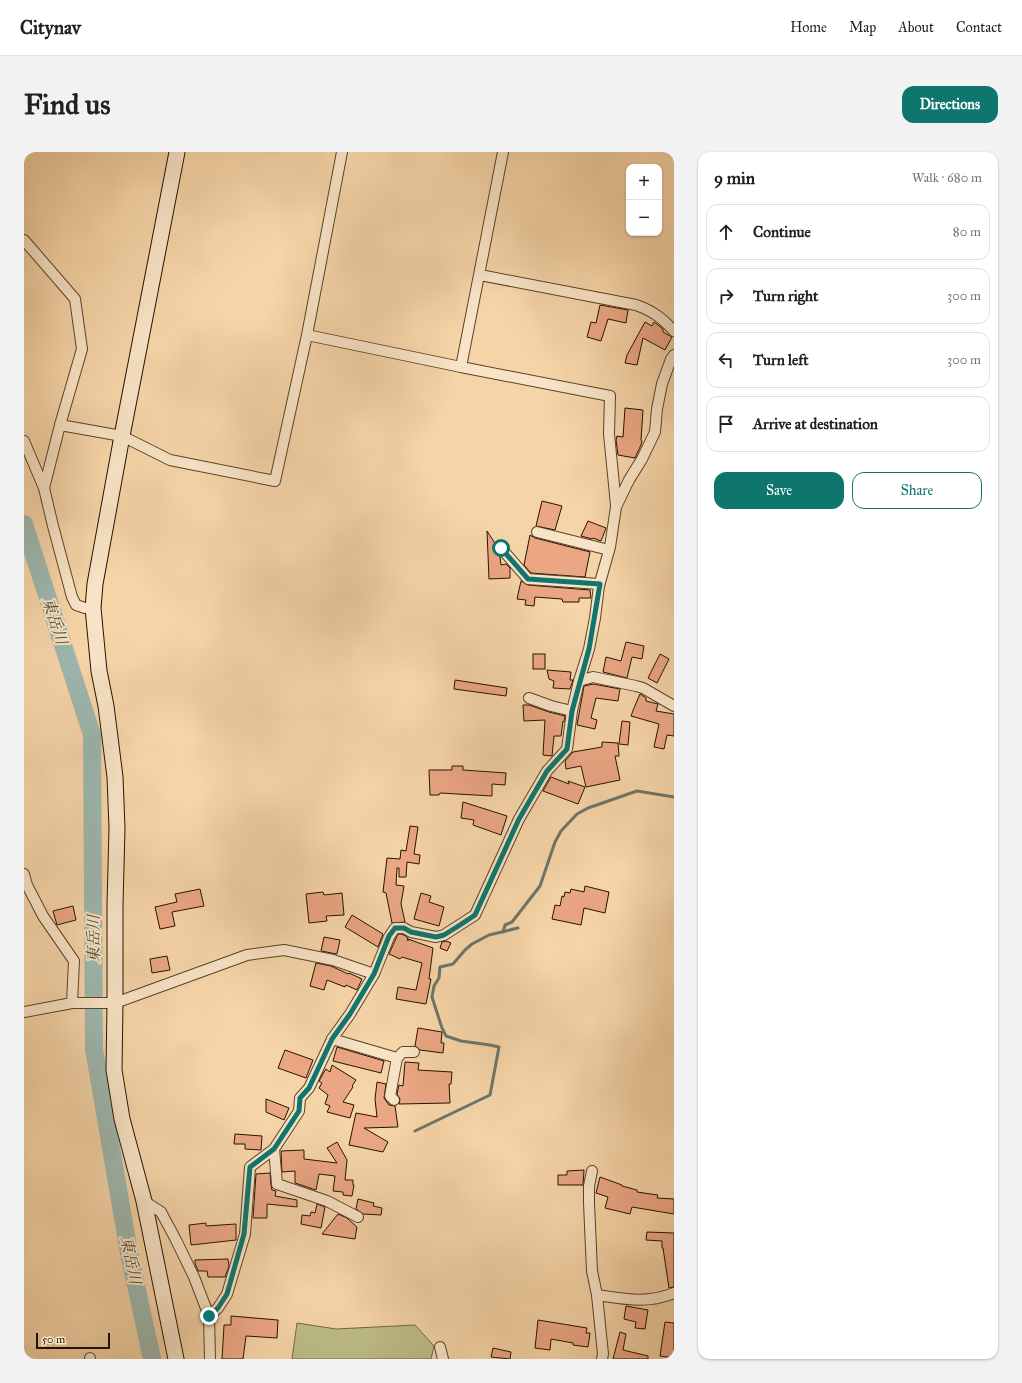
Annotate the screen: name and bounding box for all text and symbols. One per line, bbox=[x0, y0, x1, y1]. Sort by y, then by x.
text: Citynav bbox=[20, 16, 81, 39]
text: Home bbox=[790, 19, 827, 36]
text: Map bbox=[849, 19, 876, 36]
text: About bbox=[898, 19, 934, 36]
text: Contact bbox=[956, 19, 1002, 36]
button: Directions bbox=[902, 86, 998, 123]
text: Find us bbox=[24, 87, 110, 122]
map controls bbox=[626, 164, 662, 236]
button: + bbox=[626, 164, 662, 200]
text: 9 min bbox=[714, 168, 755, 189]
text: Walk · 680 m bbox=[912, 170, 982, 186]
button: − bbox=[626, 200, 662, 236]
icon: ahead bbox=[715, 221, 737, 243]
text: Continue bbox=[753, 223, 811, 241]
text: 80 m bbox=[953, 224, 981, 240]
icon: right bbox=[715, 285, 737, 307]
text: Turn right bbox=[753, 287, 818, 305]
text: 300 m bbox=[947, 288, 981, 304]
icon: left bbox=[715, 349, 737, 371]
text: Turn left bbox=[753, 351, 809, 369]
text: 300 m bbox=[947, 352, 981, 368]
icon: arrive bbox=[715, 413, 737, 435]
text: Arrive at destination bbox=[753, 415, 878, 433]
button: Save bbox=[714, 472, 844, 509]
button: Share bbox=[852, 472, 982, 509]
route start bbox=[492, 539, 510, 557]
water label: 東岳川 bbox=[39, 595, 72, 649]
water label: 東岳川 bbox=[84, 913, 103, 963]
water label: 東岳川 bbox=[117, 1235, 145, 1287]
route end bbox=[200, 1307, 218, 1325]
scale bar bbox=[36, 1331, 110, 1350]
text: 50 m bbox=[42, 1333, 65, 1346]

